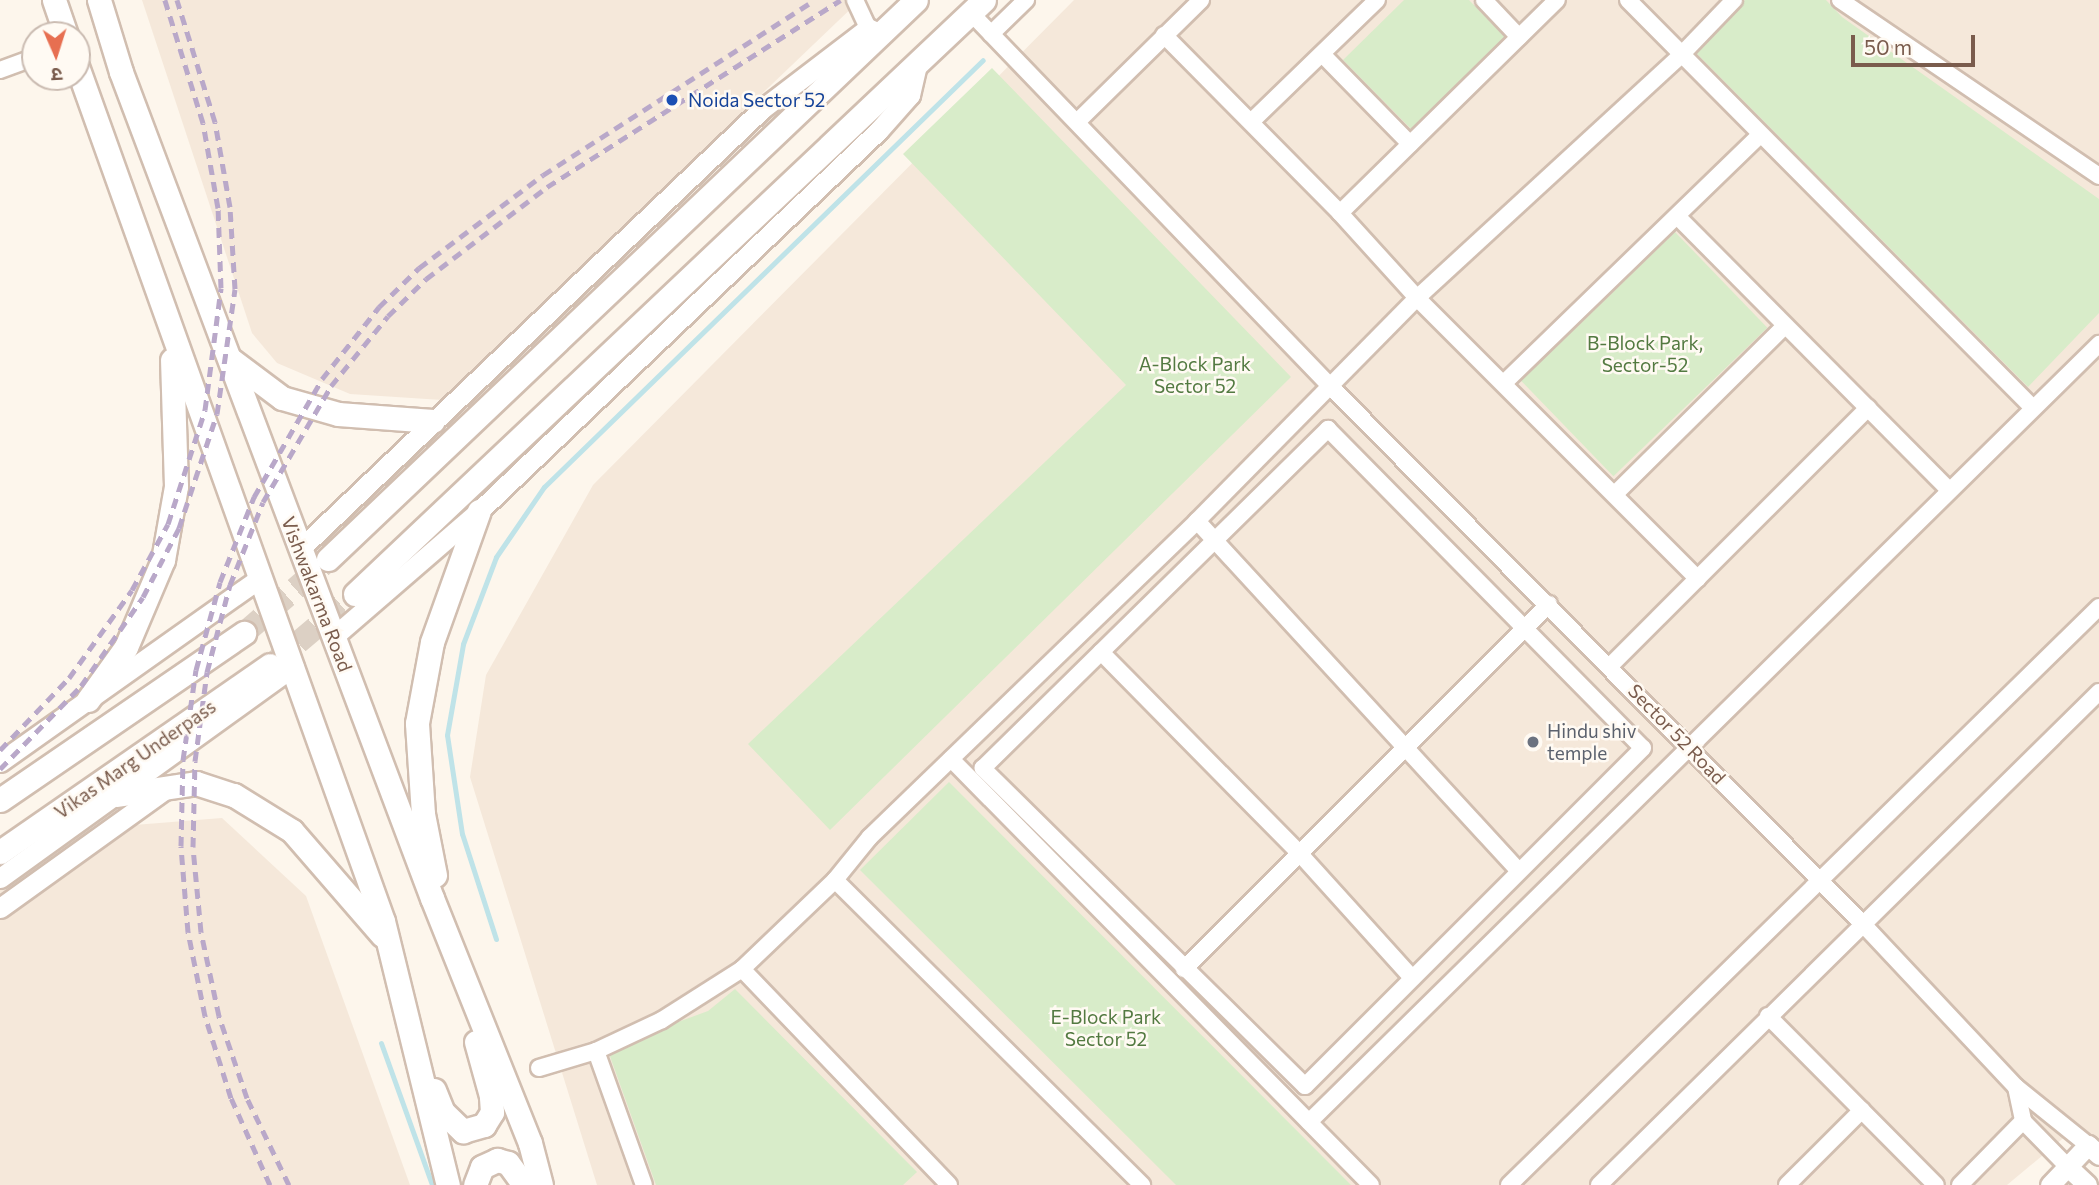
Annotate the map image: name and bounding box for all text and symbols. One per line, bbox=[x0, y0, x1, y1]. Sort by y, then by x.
north arrow bbox=[21, 21, 91, 91]
scale bar bbox=[1854, 21, 1978, 65]
text: 50 m bbox=[1864, 34, 1912, 59]
text: उ bbox=[51, 64, 63, 87]
place label: Noida Sector 52 bbox=[688, 89, 825, 111]
marker: Noida Sector 52 bbox=[662, 90, 682, 110]
park label: B-Block Park, Sector-52 bbox=[1587, 332, 1703, 376]
park label: A-Block Park Sector 52 bbox=[1139, 353, 1251, 397]
street label: Vishwakarma Road bbox=[277, 513, 357, 675]
street label: Sector 52 Road bbox=[1624, 679, 1730, 789]
street label: Vikas Marg Underpass bbox=[50, 695, 220, 823]
place label: Hindu shiv temple bbox=[1547, 720, 1636, 764]
marker: Hindu shiv temple bbox=[1525, 734, 1541, 750]
park label: E-Block Park Sector 52 bbox=[1051, 1006, 1161, 1050]

